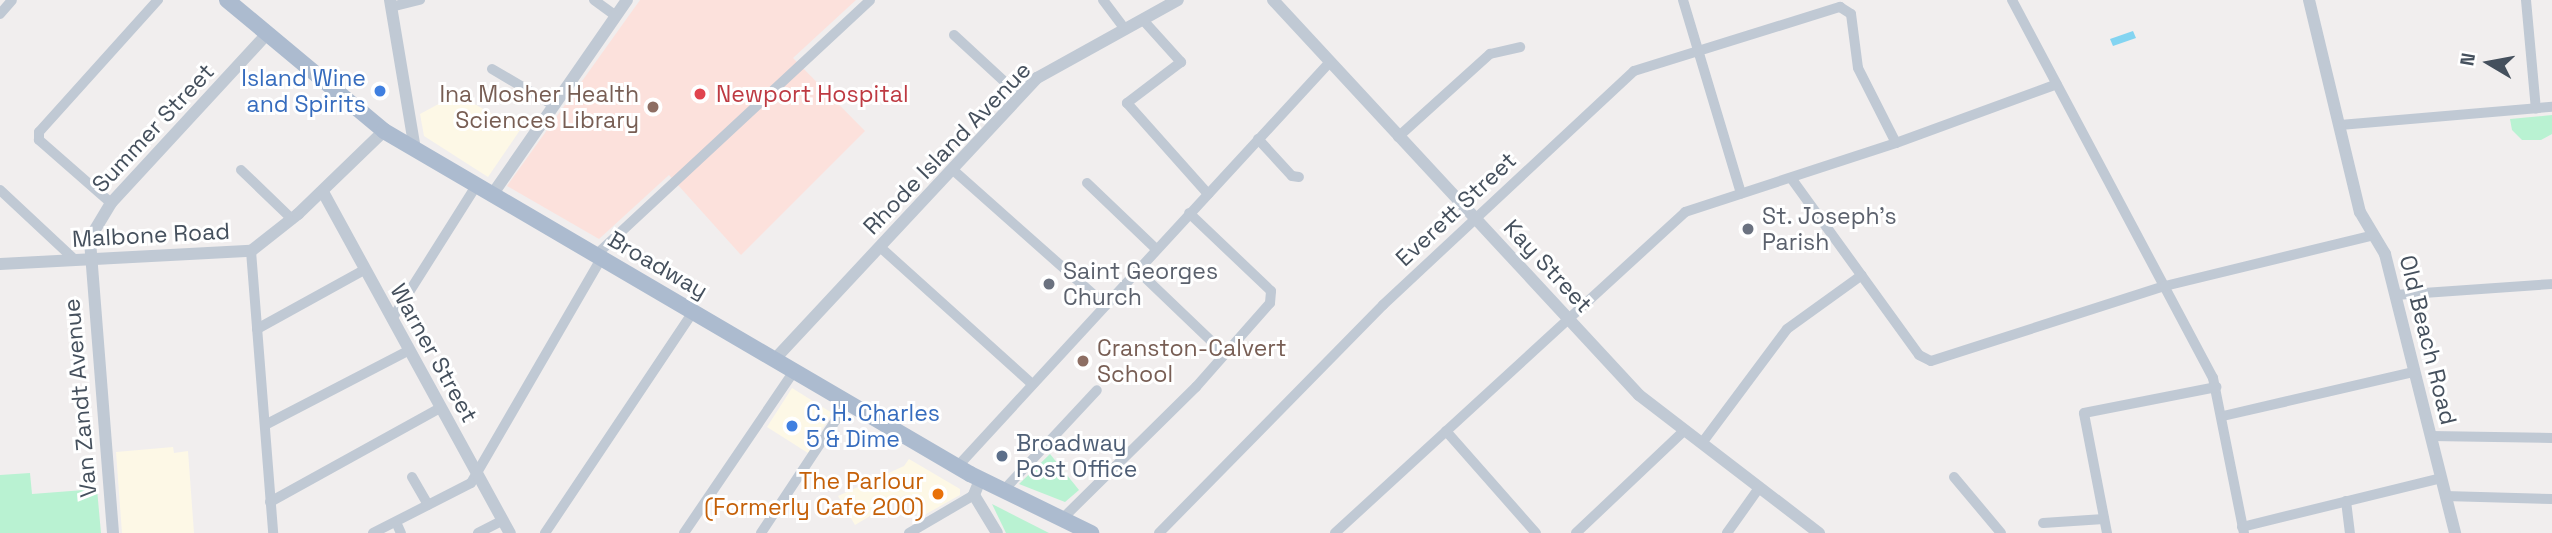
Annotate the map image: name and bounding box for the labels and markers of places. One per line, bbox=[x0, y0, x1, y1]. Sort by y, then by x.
place label: Island Wine and Spirits bbox=[241, 64, 366, 118]
place label: Ina Mosher Health Sciences Library bbox=[439, 80, 639, 134]
place label: Newport Hospital bbox=[716, 80, 909, 108]
marker: Island Wine and Spirits bbox=[372, 83, 388, 99]
marker: Newport Hospital bbox=[690, 84, 710, 104]
marker: Ina Mosher Health Sciences Library bbox=[645, 99, 661, 115]
place label: St. Joseph's Parish bbox=[1762, 202, 1897, 256]
marker: St. Joseph's Parish bbox=[1740, 221, 1756, 237]
place label: Saint Georges Church bbox=[1063, 257, 1218, 311]
marker: Saint Georges Church bbox=[1041, 276, 1057, 292]
place label: Cranston-Calvert School bbox=[1097, 334, 1287, 388]
marker: Cranston-Calvert School bbox=[1075, 353, 1091, 369]
place label: C. H. Charles 5 & Dime bbox=[806, 399, 941, 453]
marker: C. H. Charles 5 & Dime bbox=[784, 418, 800, 434]
place label: Broadway Post Office bbox=[1016, 429, 1137, 483]
marker: Broadway Post Office bbox=[994, 448, 1010, 464]
place label: The Parlour (Formerly Cafe 200) bbox=[704, 467, 924, 521]
marker: The Parlour (Formerly Cafe 200) bbox=[930, 486, 946, 502]

